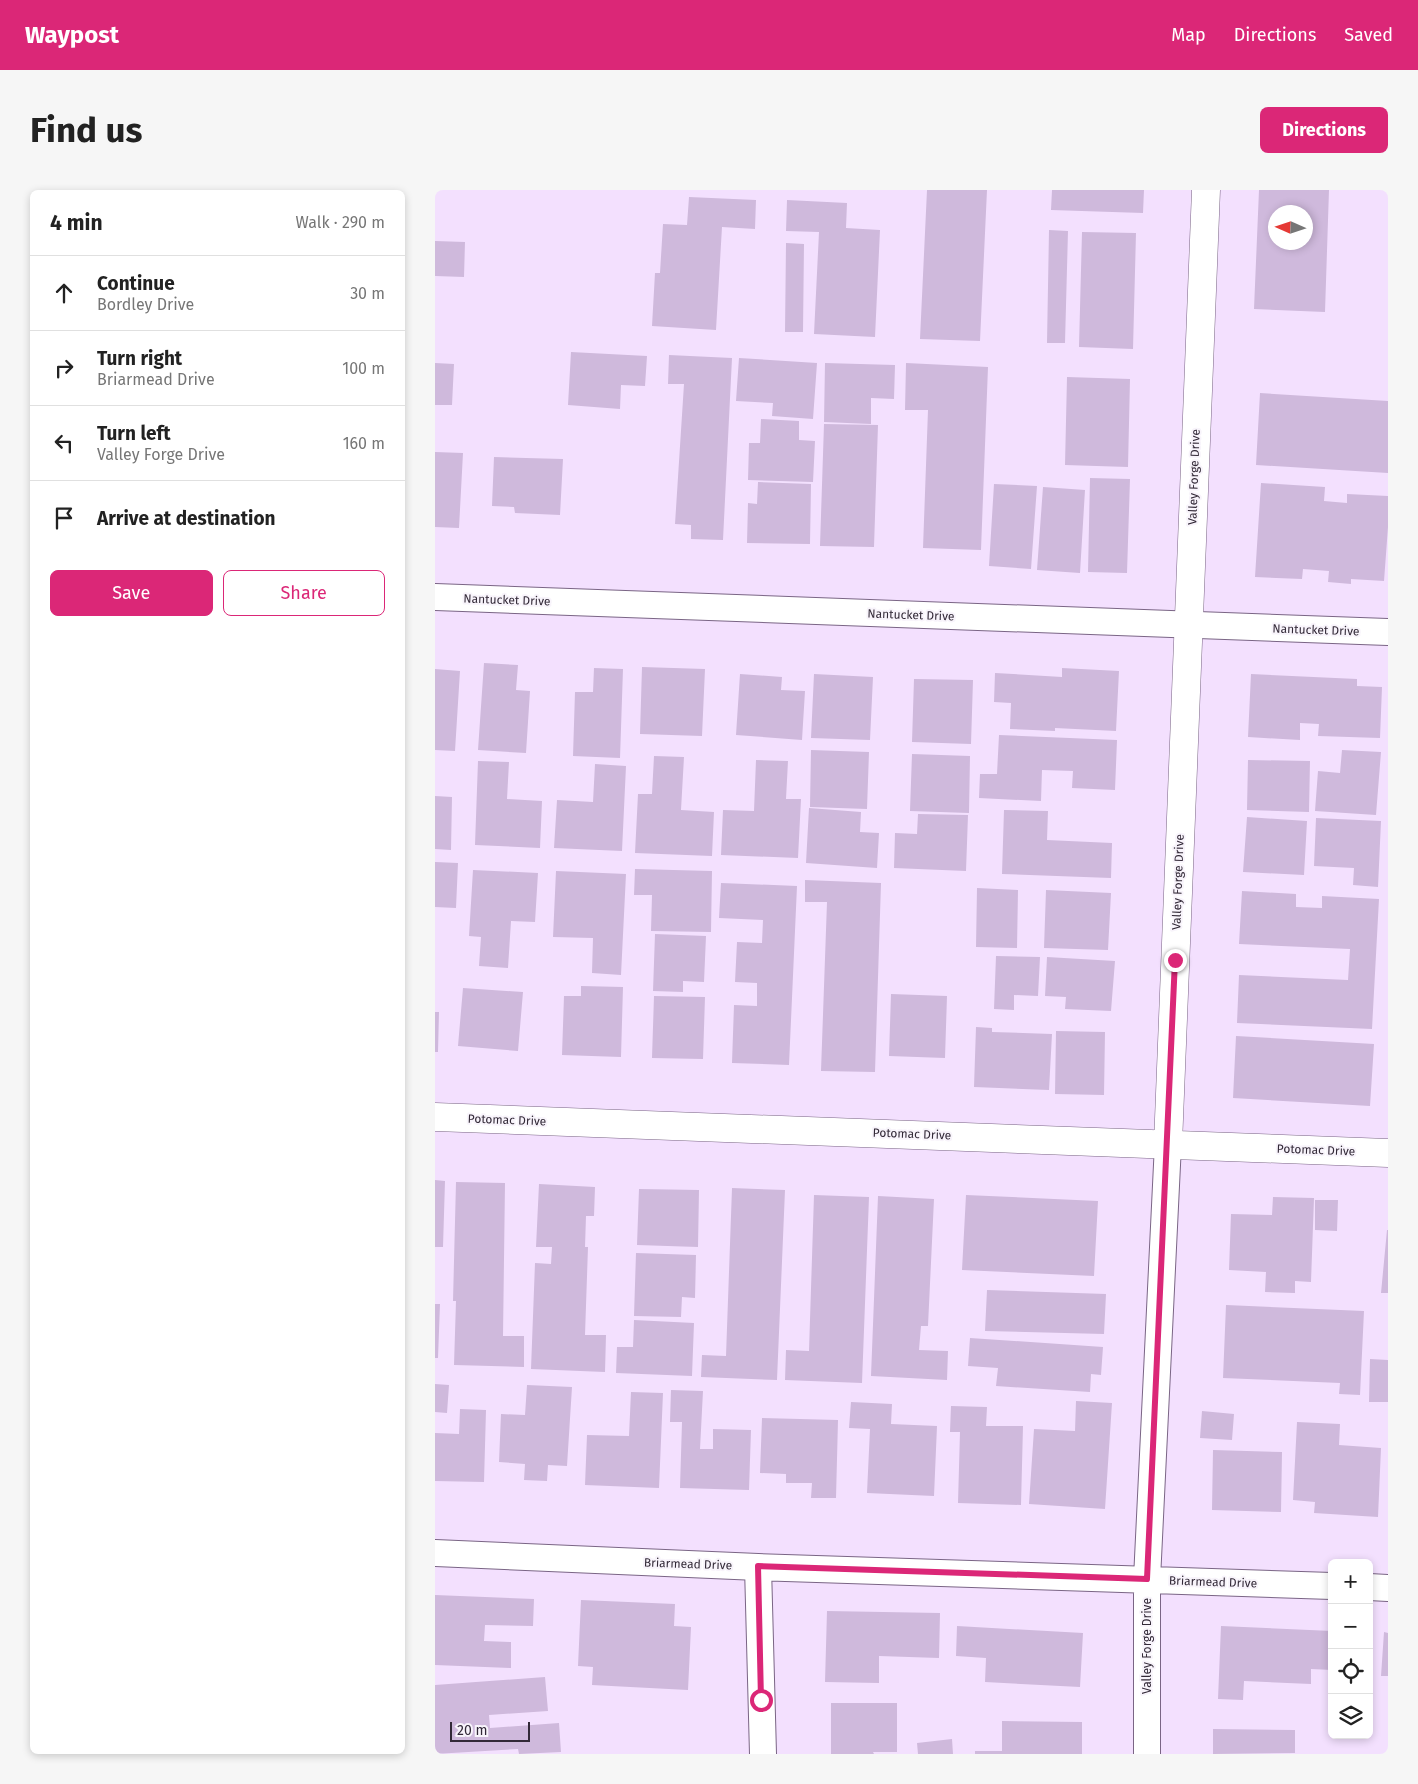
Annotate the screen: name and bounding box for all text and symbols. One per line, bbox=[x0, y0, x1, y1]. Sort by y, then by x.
text: Waypost bbox=[25, 21, 119, 49]
text: Map bbox=[1171, 24, 1206, 46]
text: Directions bbox=[1234, 24, 1316, 46]
text: Saved bbox=[1344, 24, 1393, 46]
button: Directions bbox=[1260, 107, 1388, 153]
text: Find us bbox=[30, 109, 142, 151]
north arrow bbox=[1268, 205, 1313, 250]
text: 4 min bbox=[50, 210, 103, 236]
text: Walk · 290 m bbox=[295, 213, 385, 232]
text: Continue bbox=[97, 272, 175, 295]
icon: ahead bbox=[50, 279, 78, 307]
text: 30 m bbox=[350, 284, 385, 303]
text: Bordley Drive bbox=[97, 295, 194, 314]
text: Turn right bbox=[97, 347, 182, 370]
icon: right bbox=[50, 354, 78, 382]
text: 100 m bbox=[342, 359, 385, 378]
text: Briarmead Drive bbox=[97, 370, 215, 389]
text: Turn left bbox=[97, 422, 171, 445]
icon: left bbox=[50, 429, 78, 457]
street label: Valley Forge Drive bbox=[1185, 429, 1203, 525]
text: 160 m bbox=[343, 434, 385, 453]
text: Valley Forge Drive bbox=[97, 445, 225, 464]
icon: arrive bbox=[50, 504, 78, 532]
text: Arrive at destination bbox=[97, 507, 276, 530]
button: Save bbox=[50, 570, 213, 616]
button: Share bbox=[223, 570, 385, 616]
street label: Nantucket Drive bbox=[463, 591, 551, 609]
street label: Nantucket Drive bbox=[867, 606, 955, 624]
street label: Nantucket Drive bbox=[1272, 621, 1360, 639]
street label: Valley Forge Drive bbox=[1169, 834, 1187, 930]
route end bbox=[1164, 949, 1187, 972]
street label: Potomac Drive bbox=[467, 1112, 547, 1128]
street label: Potomac Drive bbox=[872, 1126, 952, 1142]
street label: Potomac Drive bbox=[1276, 1142, 1356, 1158]
street label: Briarmead Drive bbox=[644, 1555, 732, 1573]
map controls bbox=[1328, 1559, 1373, 1739]
button: + bbox=[1328, 1559, 1373, 1604]
street label: Briarmead Drive bbox=[1169, 1573, 1257, 1591]
street label: Valley Forge Drive bbox=[1140, 1598, 1154, 1694]
button: − bbox=[1328, 1604, 1373, 1649]
button: locate bbox=[1328, 1649, 1373, 1694]
route start bbox=[750, 1689, 773, 1712]
button: layers bbox=[1328, 1694, 1373, 1739]
scale bar bbox=[450, 1719, 530, 1742]
text: 20 m bbox=[457, 1722, 487, 1739]

